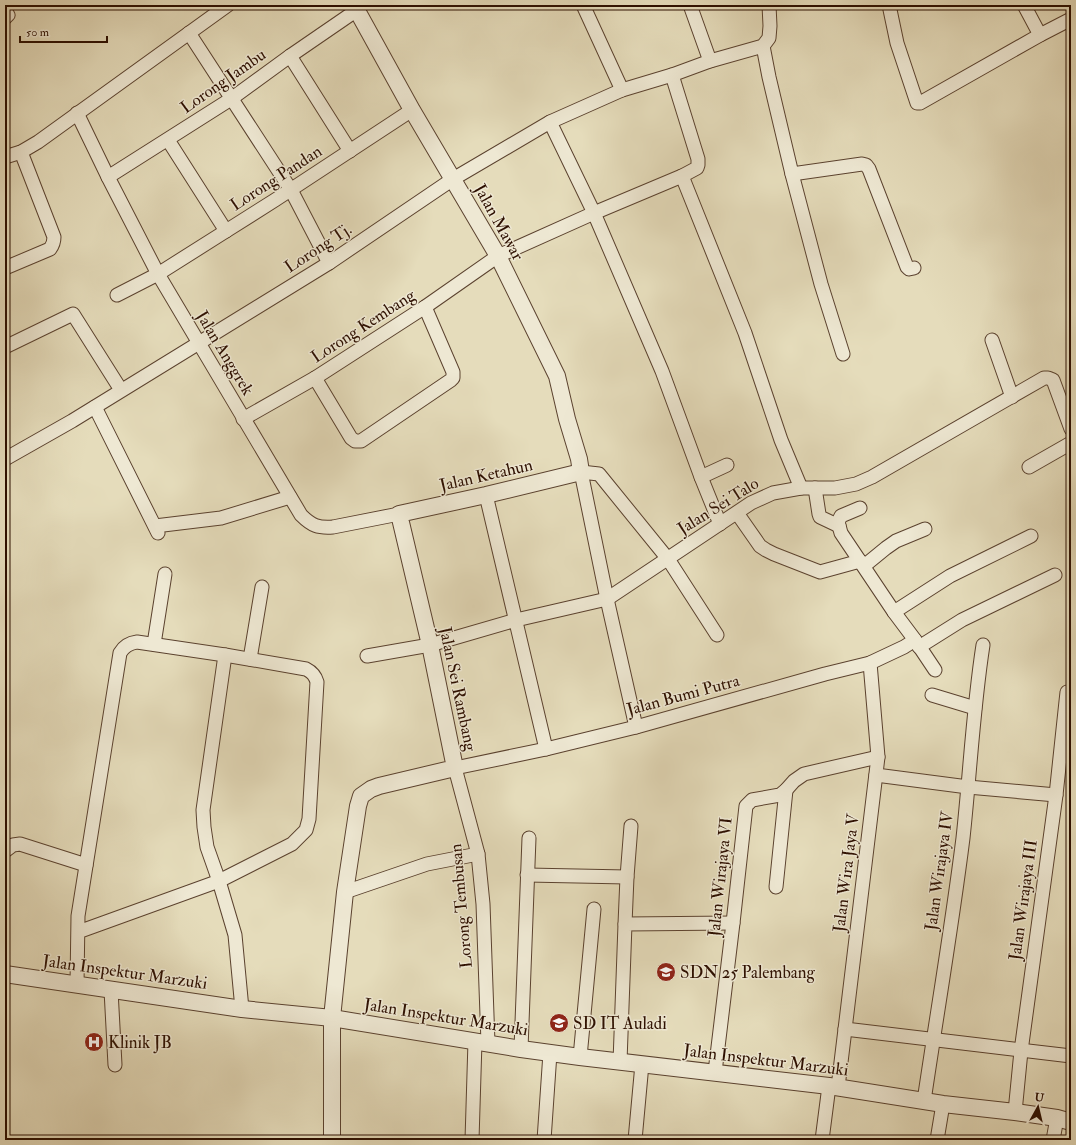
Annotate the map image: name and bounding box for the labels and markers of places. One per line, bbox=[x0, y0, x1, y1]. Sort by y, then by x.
school or university icon: SDN 25 Palembang bbox=[655, 961, 677, 983]
place label: SDN 25 Palembang bbox=[680, 962, 816, 983]
school or university icon: SD IT Auladi bbox=[548, 1012, 570, 1034]
place label: SD IT Auladi bbox=[573, 1013, 667, 1034]
hospital icon: Klinik JB bbox=[83, 1031, 105, 1053]
place label: Klinik JB bbox=[108, 1032, 172, 1054]

